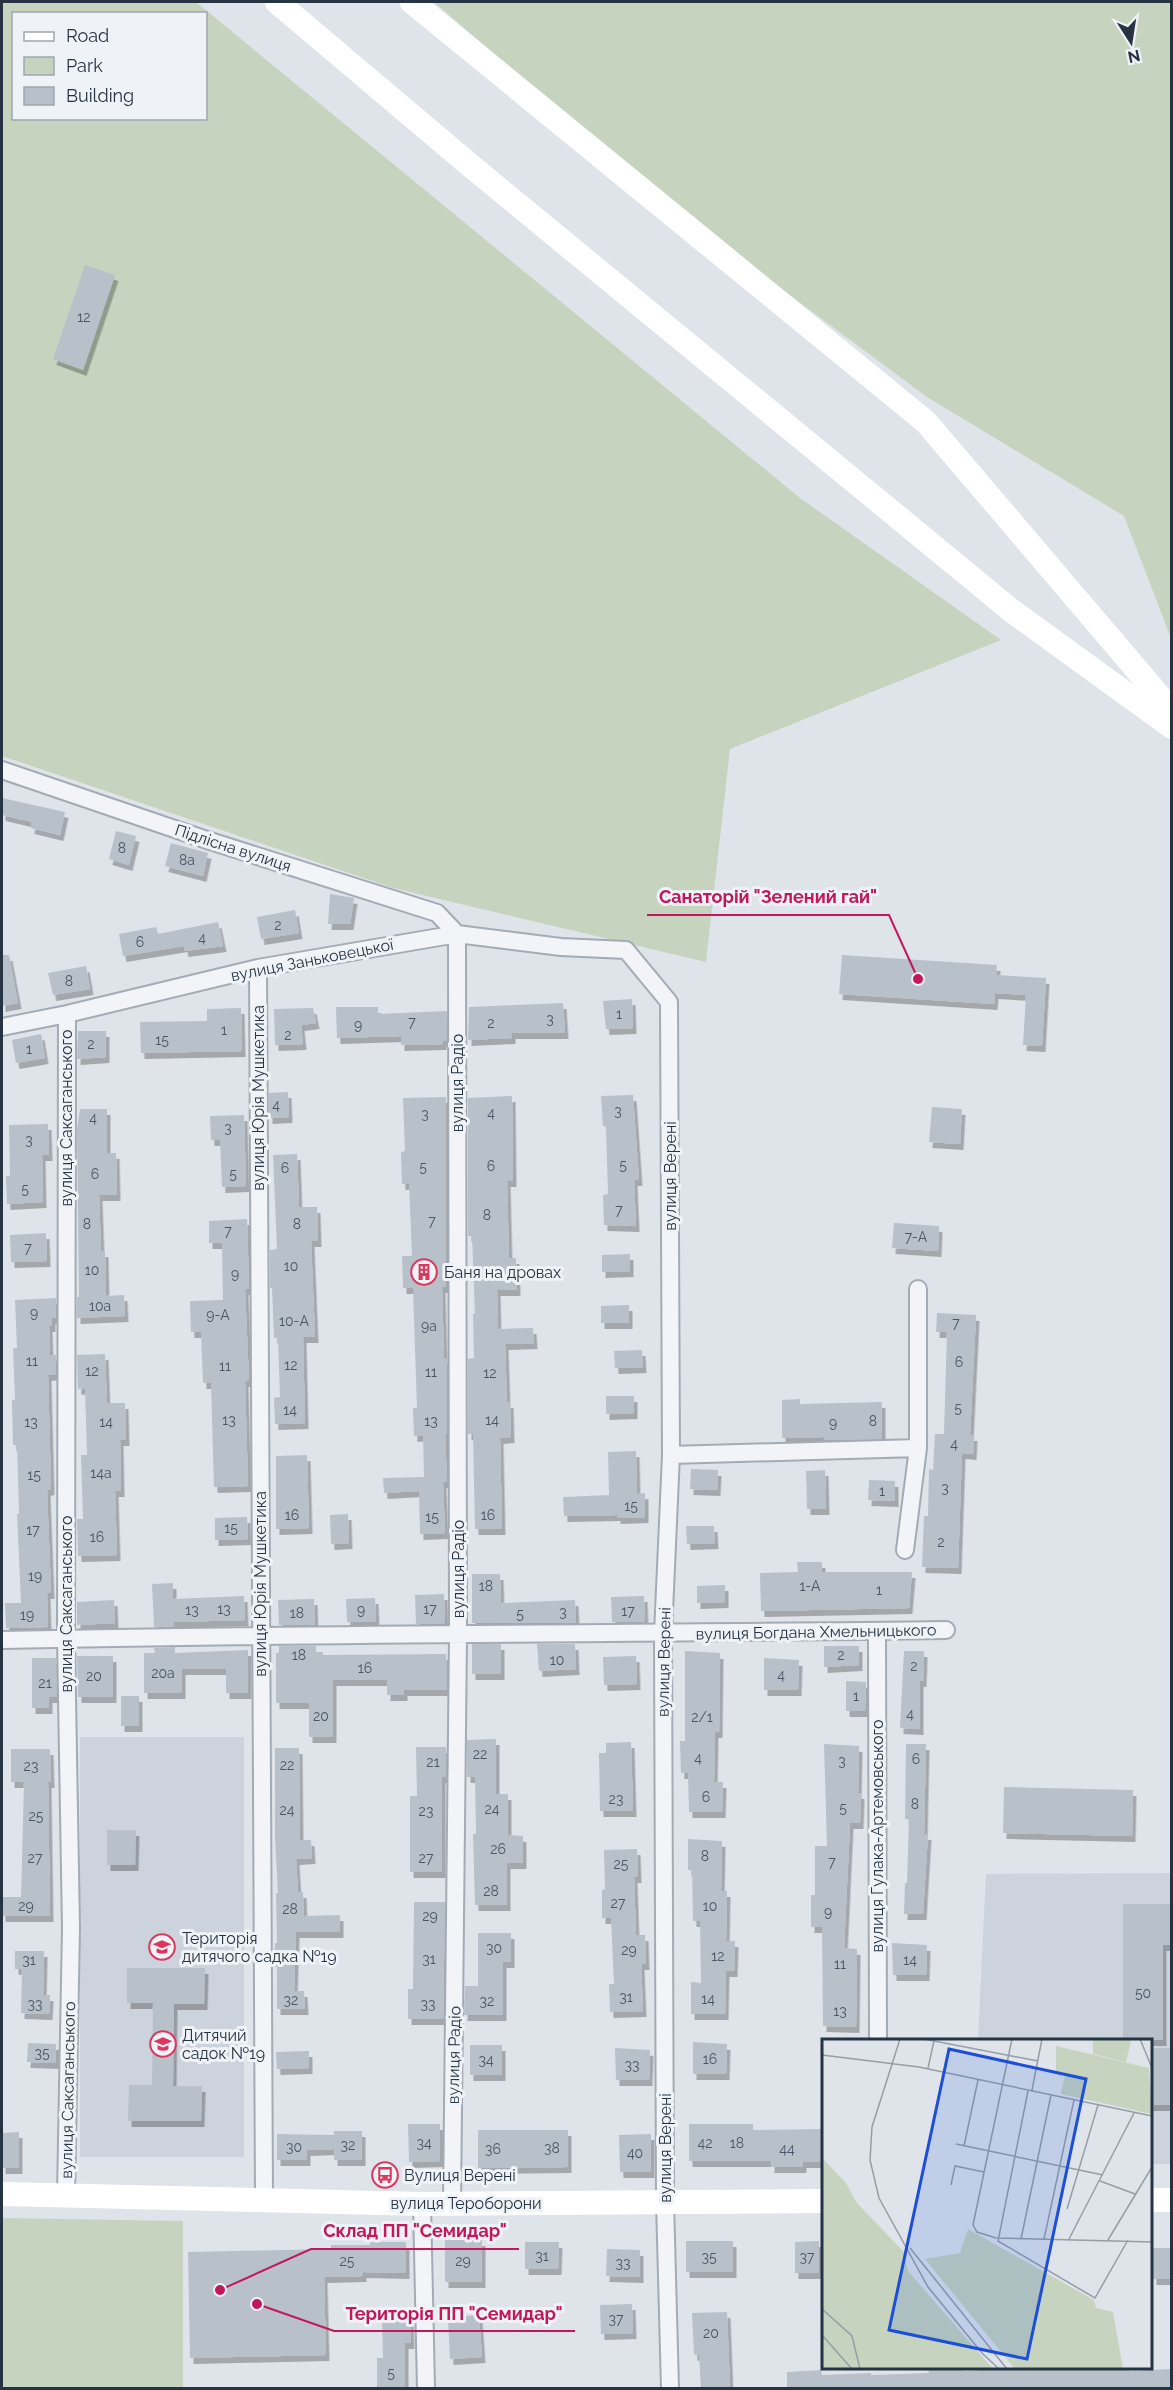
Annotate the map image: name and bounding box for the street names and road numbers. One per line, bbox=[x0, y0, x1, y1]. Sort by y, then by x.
street label: Підлісна вулиця bbox=[172, 820, 294, 876]
street label: вулиця Заньковецької bbox=[229, 935, 395, 985]
street label: вулиця Юрія Мушкетика bbox=[249, 1005, 268, 1191]
street label: вулиця Саксаганського bbox=[57, 1029, 76, 1207]
street label: вулиця Радіо bbox=[448, 1034, 467, 1132]
street label: вулиця Верені bbox=[661, 1121, 680, 1231]
street label: вулиця Юрія Мушкетика bbox=[251, 1491, 270, 1677]
street label: вулиця Саксаганського bbox=[57, 1515, 76, 1693]
street label: вулиця Радіо bbox=[449, 1520, 468, 1618]
street label: вулиця Верені bbox=[654, 1607, 674, 1717]
street label: вулиця Богдана Хмельницького bbox=[695, 1620, 937, 1644]
street label: вулиця Гулака-Артемовського bbox=[868, 1720, 887, 1952]
street label: вулиця Саксаганського bbox=[57, 2001, 79, 2179]
street label: вулиця Радіо bbox=[444, 2006, 464, 2104]
street label: вулиця Верені bbox=[656, 2093, 675, 2203]
street label: вулиця Тероборони bbox=[390, 2194, 542, 2213]

